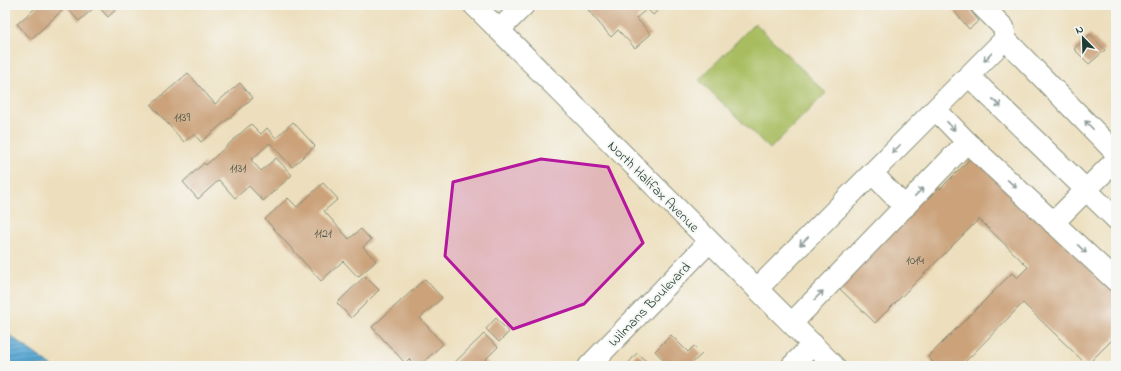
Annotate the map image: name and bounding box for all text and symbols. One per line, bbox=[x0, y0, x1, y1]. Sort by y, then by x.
north arrow bbox=[1063, 18, 1103, 58]
text: N bbox=[1073, 21, 1086, 39]
one-way arrow bbox=[983, 52, 993, 62]
one-way arrow bbox=[992, 99, 1002, 108]
house number: 1139 bbox=[174, 109, 190, 127]
one-way arrow bbox=[1084, 120, 1094, 130]
one-way arrow bbox=[947, 121, 956, 131]
street label: North Halifax Avenue bbox=[602, 136, 704, 238]
one-way arrow bbox=[891, 144, 901, 154]
house number: 1131 bbox=[230, 160, 246, 178]
one-way arrow bbox=[1007, 179, 1017, 189]
one-way arrow bbox=[914, 187, 924, 197]
house number: 1121 bbox=[314, 225, 332, 243]
one-way arrow bbox=[799, 236, 809, 246]
one-way arrow bbox=[1077, 244, 1087, 254]
house number: 1014 bbox=[906, 252, 924, 270]
street label: Wilmans Boulevard bbox=[604, 258, 696, 352]
one-way arrow bbox=[814, 290, 824, 300]

